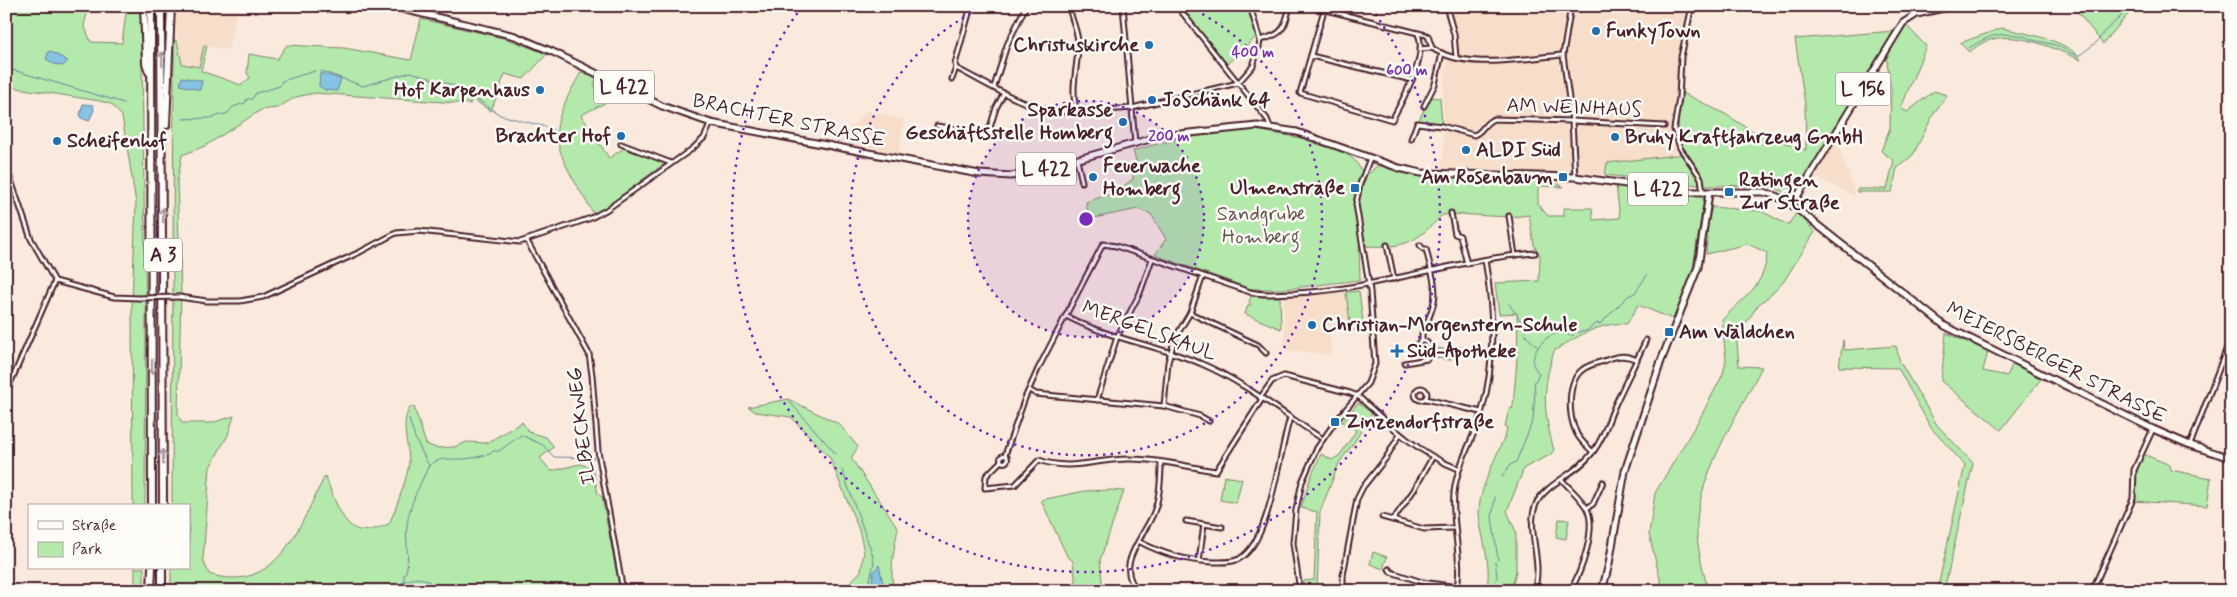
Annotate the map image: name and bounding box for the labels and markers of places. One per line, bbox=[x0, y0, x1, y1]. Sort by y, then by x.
place label: FunkyTown bbox=[1606, 18, 1701, 45]
marker: FunkyTown bbox=[1590, 25, 1602, 37]
place label: Christuskirche bbox=[1013, 32, 1139, 59]
marker: Christuskirche bbox=[1143, 39, 1155, 51]
place label: Hof Karpenhaus bbox=[394, 77, 530, 104]
marker: Hof Karpenhaus bbox=[534, 84, 546, 96]
place label: JoSchänk 64 bbox=[1162, 87, 1271, 114]
marker: JoSchänk 64 bbox=[1146, 94, 1158, 106]
place label: Sparkasse Geschäftsstelle Homberg bbox=[905, 97, 1114, 149]
marker: Sparkasse Geschäftsstelle Homberg bbox=[1117, 116, 1129, 128]
place label: Brachter Hof bbox=[495, 123, 611, 150]
place label: Bruhy Kraftfahrzeug GmbH bbox=[1625, 124, 1863, 151]
place label: Scheifenhof bbox=[67, 128, 167, 155]
marker: Brachter Hof bbox=[615, 130, 627, 142]
marker: Bruhy Kraftfahrzeug GmbH bbox=[1609, 131, 1621, 143]
marker: Scheifenhof bbox=[51, 135, 63, 147]
place label: ALDI Süd bbox=[1476, 137, 1561, 164]
marker: ALDI Süd bbox=[1460, 144, 1472, 156]
place label: Feuerwache Homberg bbox=[1103, 153, 1201, 205]
place label: Am Rosenbaum bbox=[1421, 164, 1553, 191]
place label: Ratingen Zur Straße bbox=[1739, 167, 1840, 217]
marker: Feuerwache Homberg bbox=[1087, 171, 1099, 183]
marker: Am Rosenbaum bbox=[1557, 171, 1569, 183]
place label: Ulmenstraße bbox=[1230, 175, 1345, 202]
marker: Ulmenstraße bbox=[1349, 182, 1361, 194]
marker: Ratingen Zur Straße bbox=[1723, 186, 1735, 198]
centre of rings bbox=[1077, 210, 1095, 228]
place label: Christian-Morgenstern-Schule bbox=[1322, 312, 1577, 341]
marker: Christian-Morgenstern-Schule bbox=[1306, 319, 1318, 331]
place label: Am Wäldchen bbox=[1679, 319, 1795, 346]
marker: Am Wäldchen bbox=[1663, 326, 1675, 338]
place label: Süd-Apotheke bbox=[1407, 338, 1516, 366]
marker: Süd-Apotheke bbox=[1391, 345, 1403, 357]
place label: Zinzendorfstraße bbox=[1345, 409, 1494, 436]
marker: Zinzendorfstraße bbox=[1329, 416, 1341, 428]

